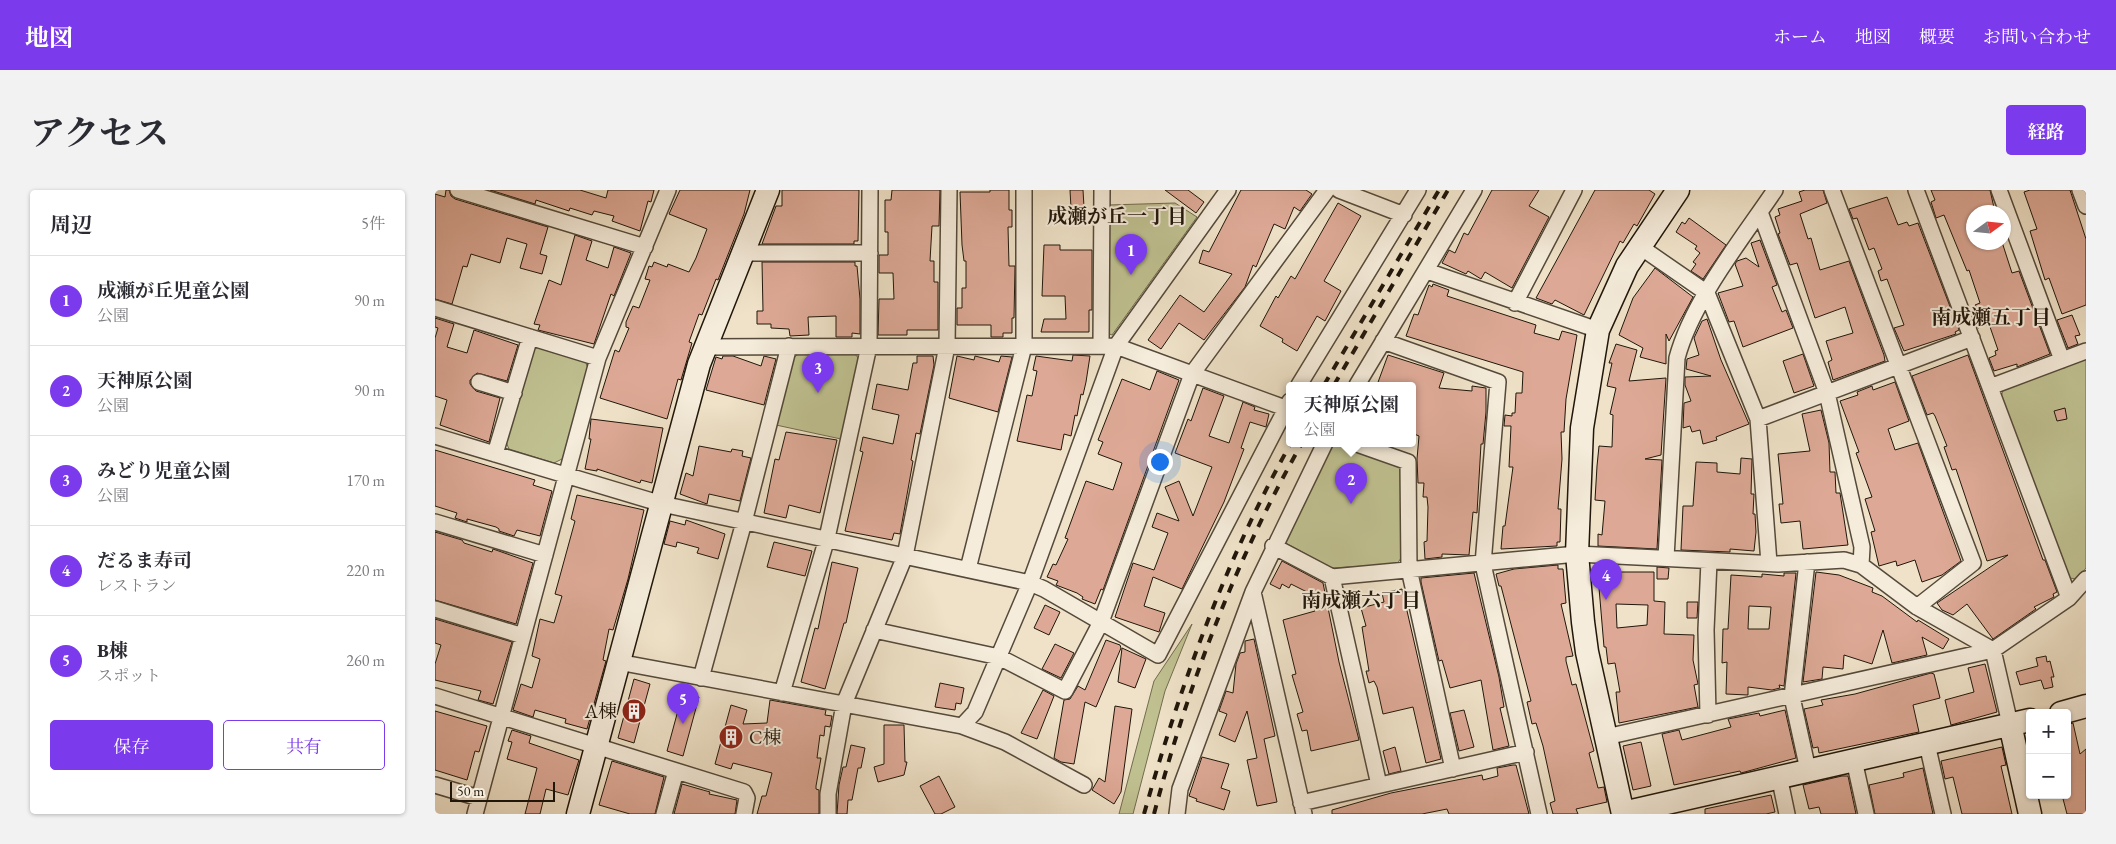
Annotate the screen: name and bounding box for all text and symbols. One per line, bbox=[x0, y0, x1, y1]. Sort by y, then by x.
text: 地図 bbox=[25, 22, 73, 53]
text: ホーム bbox=[1773, 25, 1827, 48]
text: 地図 bbox=[1855, 25, 1891, 48]
text: 概要 bbox=[1919, 25, 1955, 48]
text: お問い合わせ bbox=[1983, 25, 2091, 48]
button: 経路 bbox=[2006, 105, 2086, 155]
text: アクセス bbox=[30, 110, 169, 155]
district label: 成瀬が丘一丁目 bbox=[1047, 203, 1187, 229]
north arrow bbox=[1966, 205, 2011, 250]
text: 周辺 bbox=[50, 211, 92, 238]
text: 5件 bbox=[361, 213, 385, 234]
pin: 1 bbox=[1115, 234, 1147, 275]
text: 成瀬が丘児童公園 bbox=[97, 278, 249, 303]
text: 1 bbox=[62, 290, 70, 311]
text: 90 m bbox=[354, 290, 385, 311]
district label: 南成瀬五丁目 bbox=[1931, 304, 2051, 330]
text: 公園 bbox=[97, 305, 129, 326]
pin: 3 bbox=[802, 352, 834, 393]
text: 天神原公園 bbox=[97, 368, 192, 393]
text: 2 bbox=[62, 380, 70, 401]
text: 90 m bbox=[354, 380, 385, 401]
popup bbox=[1286, 382, 1416, 447]
text: 天神原公園 bbox=[1303, 392, 1399, 417]
text: 公園 bbox=[97, 395, 129, 416]
text: 公園 bbox=[1303, 419, 1336, 440]
your location bbox=[1147, 449, 1173, 475]
text: みどり児童公園 bbox=[97, 458, 230, 483]
pin: 2 bbox=[1335, 463, 1367, 504]
text: 3 bbox=[62, 470, 70, 491]
text: 170 m bbox=[346, 470, 385, 491]
text: 公園 bbox=[97, 485, 129, 506]
text: だるま寿司 bbox=[97, 548, 192, 573]
pin: 4 bbox=[1590, 559, 1622, 600]
text: 4 bbox=[62, 560, 70, 581]
text: 220 m bbox=[346, 560, 385, 581]
text: レストラン bbox=[97, 575, 177, 596]
district label: 南成瀬六丁目 bbox=[1301, 587, 1421, 613]
text: B棟 bbox=[97, 638, 128, 663]
text: 5 bbox=[62, 650, 70, 671]
text: 260 m bbox=[346, 650, 385, 671]
text: スポット bbox=[97, 665, 161, 686]
pin: 5 bbox=[667, 683, 699, 724]
building icon: A棟 bbox=[621, 698, 647, 724]
place label: A棟 bbox=[584, 699, 617, 724]
map controls bbox=[2026, 709, 2071, 799]
button: + bbox=[2026, 709, 2071, 754]
button: 保存 bbox=[50, 720, 213, 770]
button: 共有 bbox=[223, 720, 385, 770]
building icon: C棟 bbox=[718, 724, 744, 750]
place label: C棟 bbox=[749, 725, 782, 750]
button: − bbox=[2026, 754, 2071, 799]
scale bar bbox=[450, 779, 555, 802]
text: 50 m bbox=[457, 782, 484, 800]

